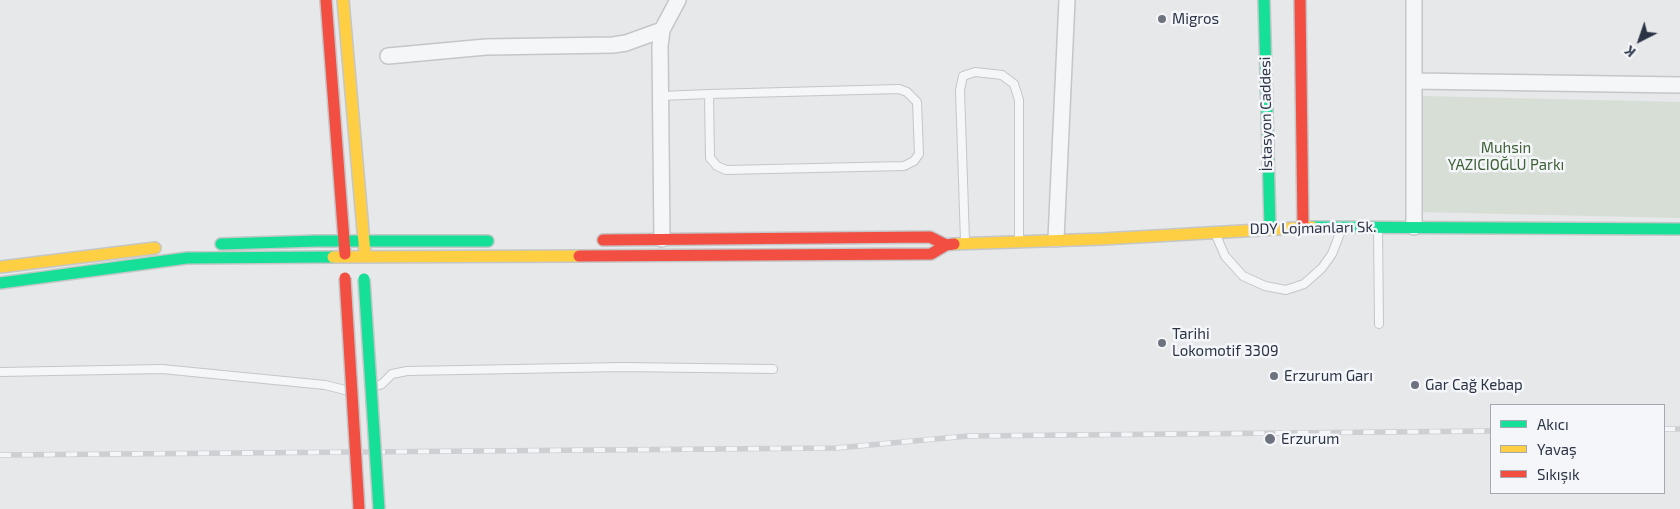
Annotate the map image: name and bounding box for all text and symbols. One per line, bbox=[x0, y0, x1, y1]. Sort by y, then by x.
place label: Migros bbox=[1172, 10, 1219, 28]
marker: Migros bbox=[1156, 13, 1168, 25]
north arrow bbox=[1615, 15, 1665, 65]
text: K bbox=[1621, 42, 1639, 61]
street label: İstasyon Caddesi bbox=[1256, 56, 1276, 172]
park label: Muhsin YAZICIOĞLU Parkı bbox=[1448, 139, 1564, 174]
street label: DDY Lojmanları Sk. bbox=[1249, 218, 1377, 238]
place label: Tarihi Lokomotif 3309 bbox=[1172, 325, 1279, 360]
marker: Tarihi Lokomotif 3309 bbox=[1156, 337, 1168, 349]
place label: Erzurum Garı bbox=[1284, 367, 1373, 385]
marker: Erzurum Garı bbox=[1268, 370, 1280, 382]
place label: Gar Cağ Kebap bbox=[1425, 376, 1523, 394]
marker: Gar Cağ Kebap bbox=[1409, 379, 1421, 391]
legend bbox=[1490, 404, 1665, 494]
text: Akıcı bbox=[1537, 415, 1569, 433]
place label: Erzurum bbox=[1281, 430, 1339, 448]
marker: Erzurum bbox=[1263, 432, 1277, 446]
text: Yavaş bbox=[1537, 440, 1577, 458]
text: Sıkışık bbox=[1537, 465, 1580, 483]

